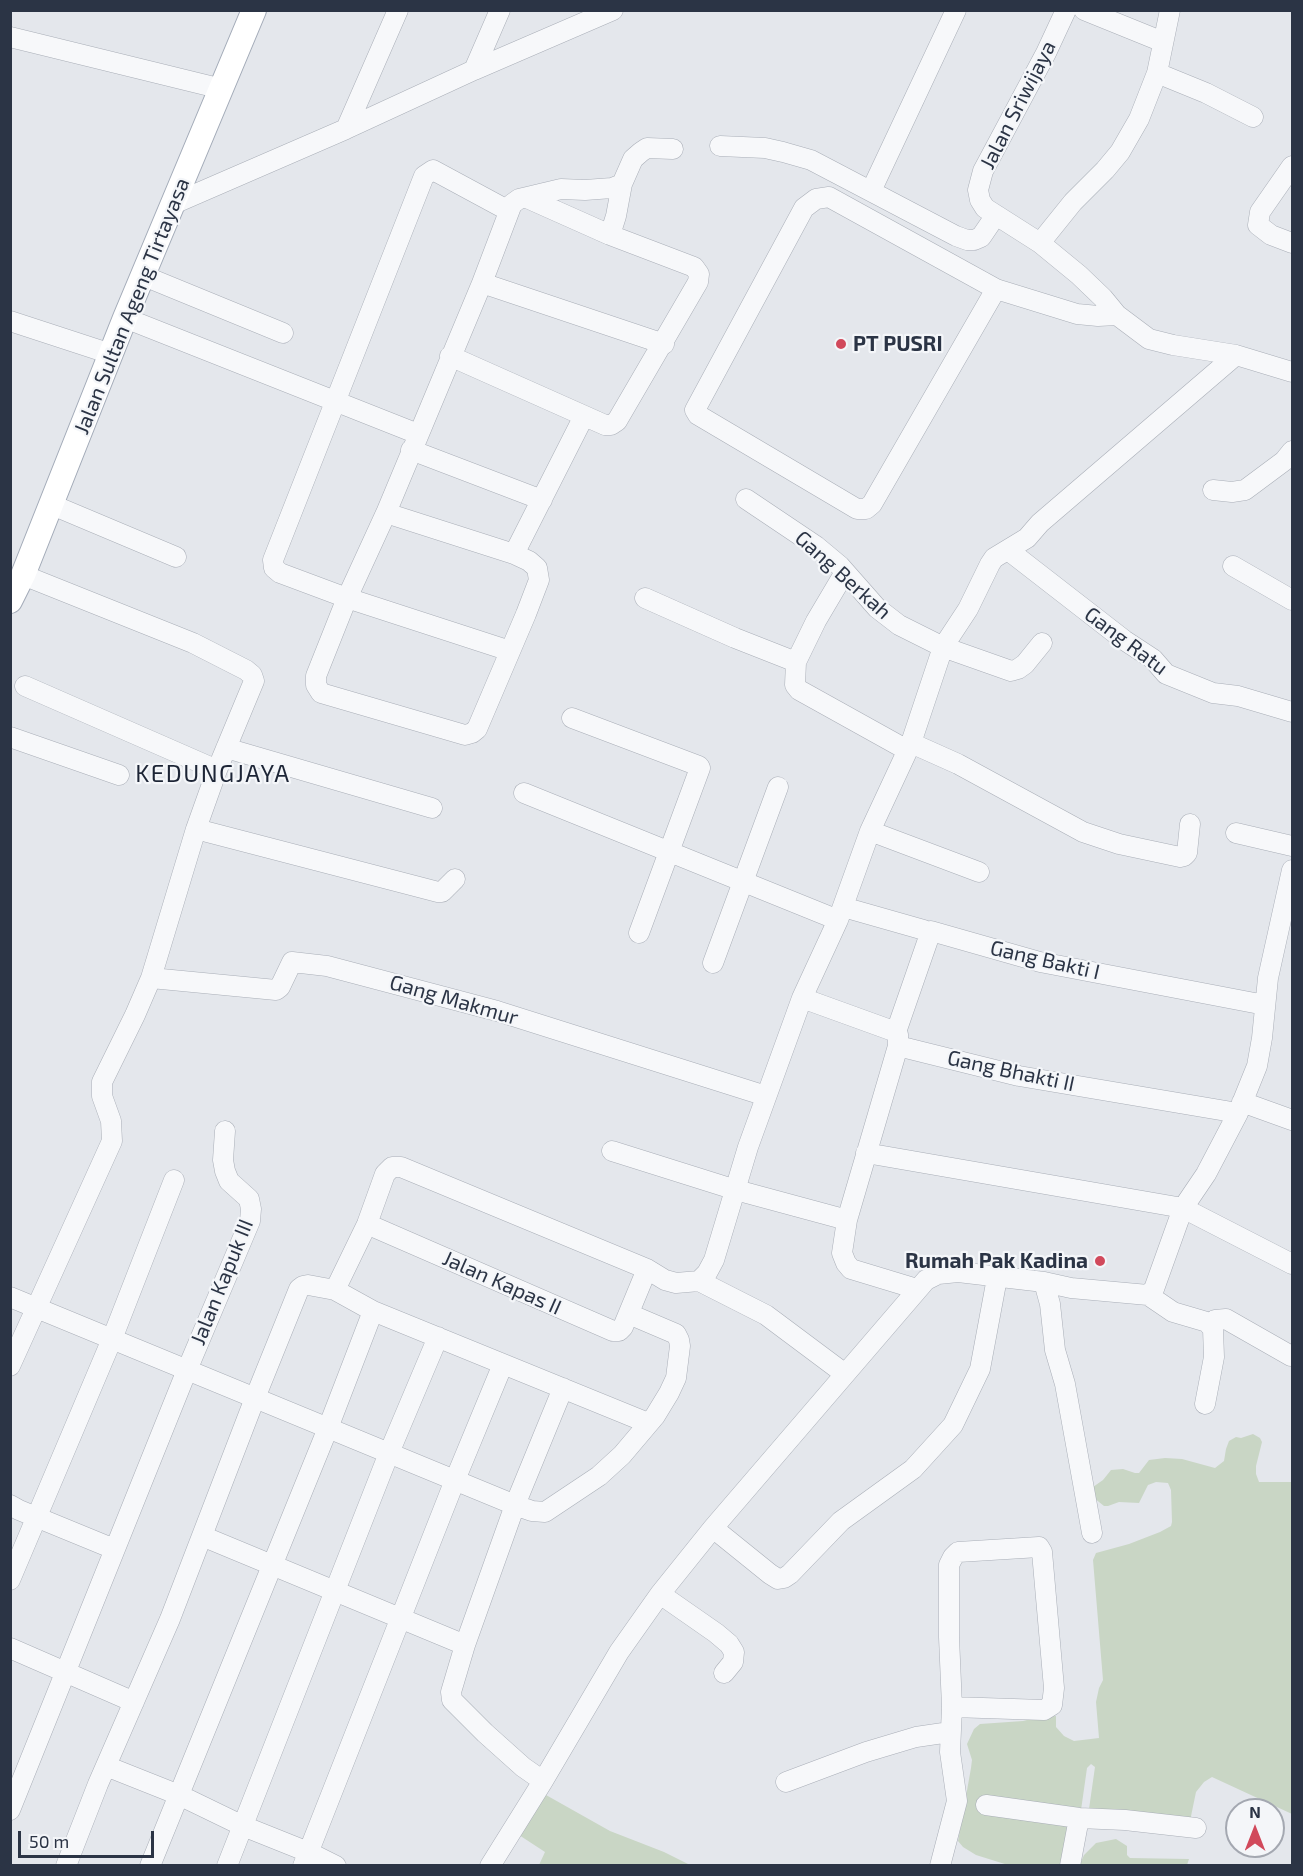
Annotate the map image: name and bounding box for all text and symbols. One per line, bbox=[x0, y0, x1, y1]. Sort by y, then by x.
street label: Jalan Sriwijaya bbox=[975, 37, 1061, 173]
street label: Jalan Sultan Ageng Tirtayasa bbox=[69, 174, 195, 438]
place label: PT PUSRI bbox=[853, 331, 943, 357]
marker: PT PUSRI bbox=[834, 337, 848, 351]
street label: Gang Berkah bbox=[790, 525, 896, 625]
street label: Gang Ratu bbox=[1079, 602, 1173, 680]
district label: KEDUNGJAYA bbox=[135, 760, 291, 788]
street label: Gang Bakti I bbox=[988, 935, 1102, 985]
street label: Gang Makmur bbox=[387, 970, 521, 1030]
street label: Gang Bhakti II bbox=[945, 1045, 1077, 1097]
street label: Jalan Kapuk III bbox=[185, 1215, 259, 1349]
street label: Jalan Kapas II bbox=[439, 1246, 565, 1320]
place label: Rumah Pak Kadina bbox=[905, 1248, 1088, 1274]
marker: Rumah Pak Kadina bbox=[1093, 1254, 1107, 1268]
north arrow bbox=[1225, 1798, 1285, 1858]
text: N bbox=[1249, 1802, 1261, 1821]
scale bar bbox=[21, 1819, 158, 1857]
text: 50 m bbox=[29, 1830, 69, 1852]

